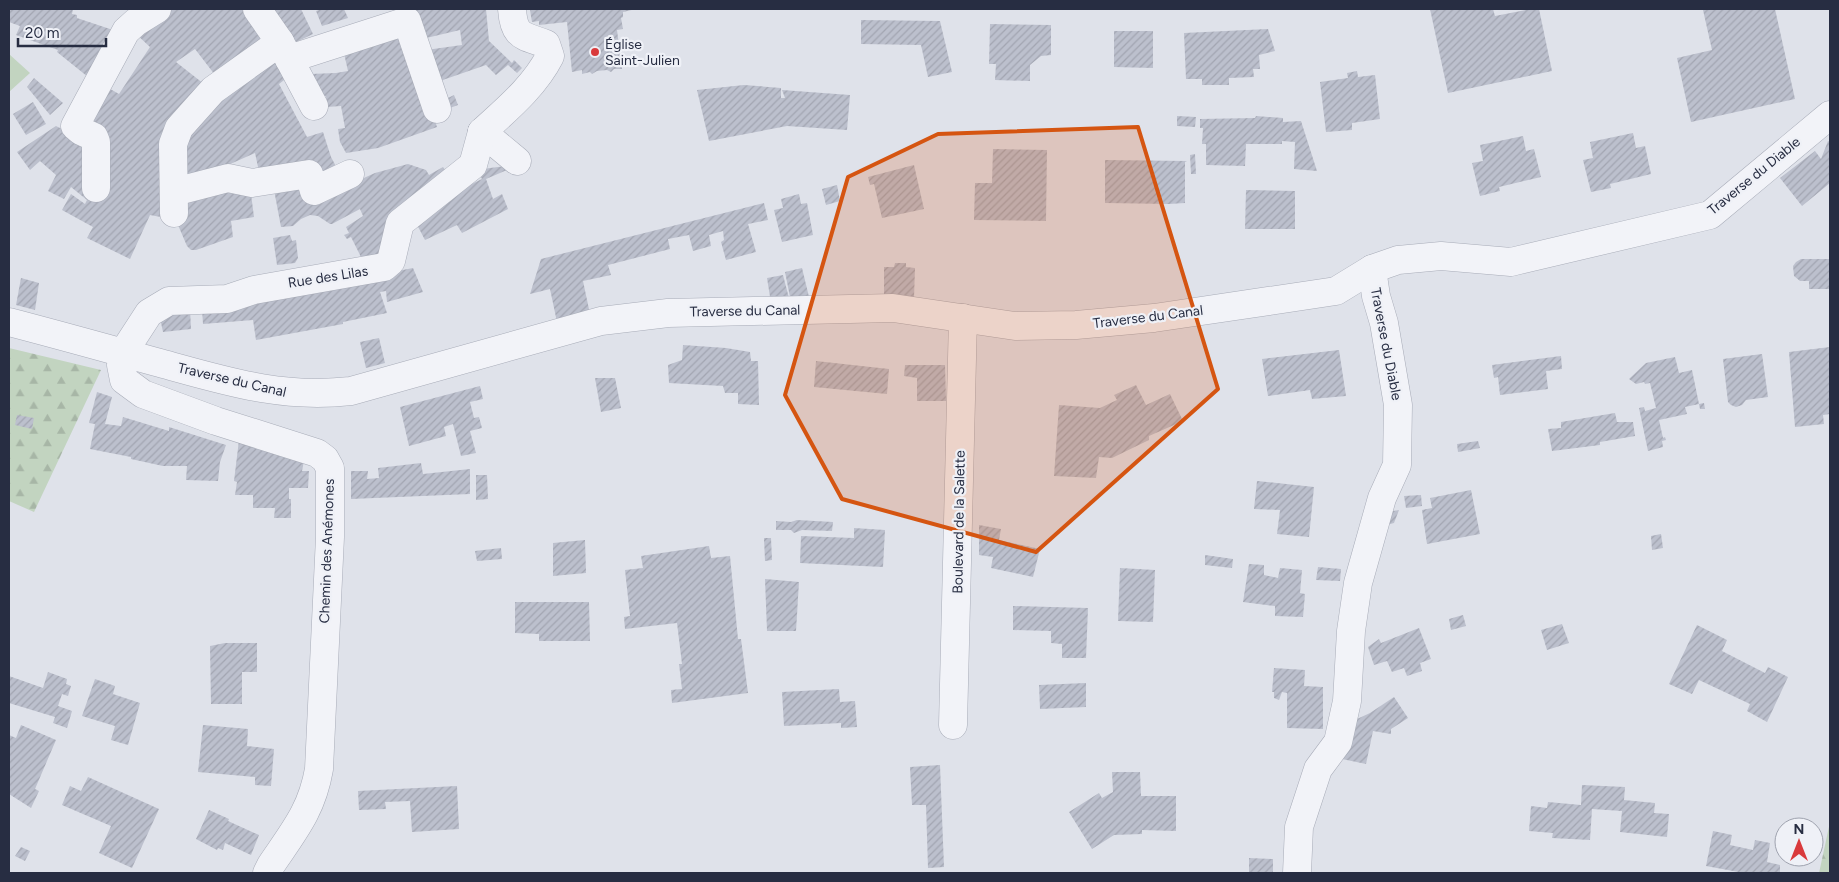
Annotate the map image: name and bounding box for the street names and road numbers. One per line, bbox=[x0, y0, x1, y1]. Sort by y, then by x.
street label: Traverse du Diable bbox=[1704, 133, 1804, 219]
street label: Rue des Lilas bbox=[287, 262, 369, 292]
street label: Traverse du Diable bbox=[1367, 286, 1405, 402]
street label: Traverse du Canal bbox=[690, 302, 800, 320]
street label: Traverse du Canal bbox=[1092, 302, 1204, 332]
street label: Traverse du Canal bbox=[176, 359, 288, 401]
street label: Boulevard de la Salette bbox=[949, 450, 969, 594]
street label: Chemin des Anémones bbox=[316, 478, 338, 624]

